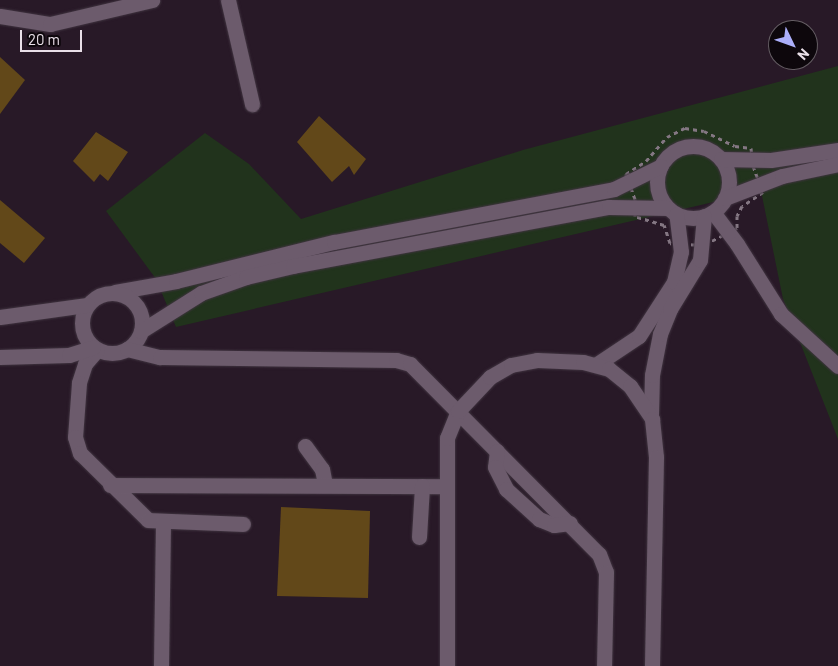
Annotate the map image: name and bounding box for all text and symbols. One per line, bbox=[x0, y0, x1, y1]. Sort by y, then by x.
scale bar bbox=[22, 20, 85, 52]
north arrow bbox=[768, 20, 818, 70]
text: 20 m bbox=[28, 30, 60, 48]
text: N bbox=[794, 46, 813, 64]

